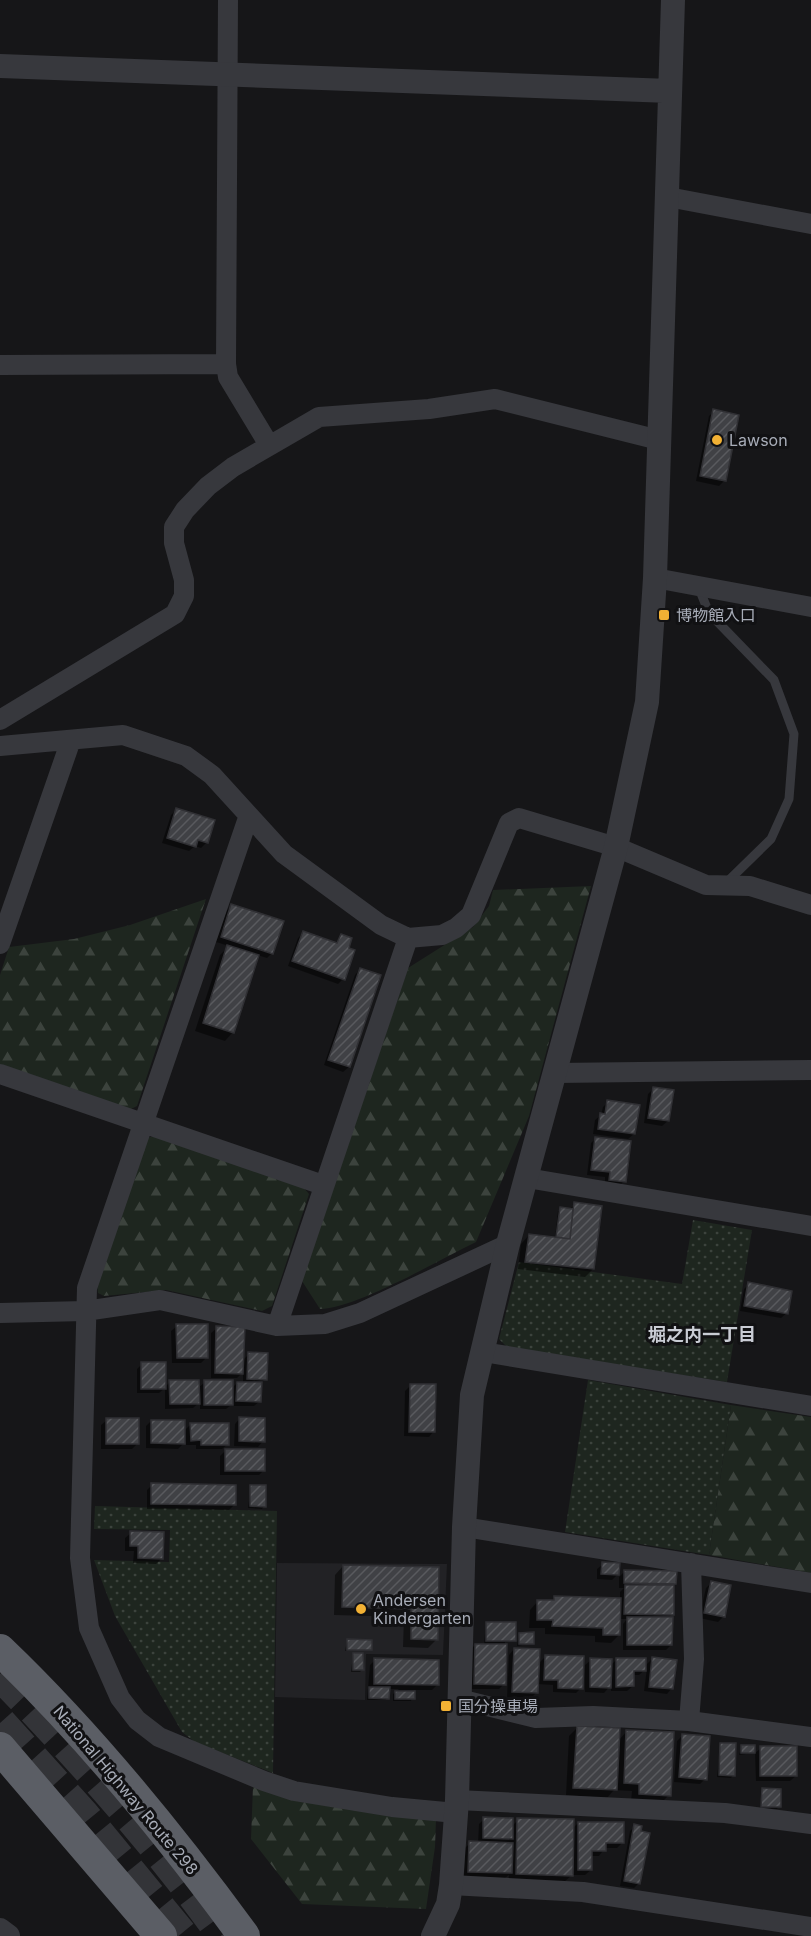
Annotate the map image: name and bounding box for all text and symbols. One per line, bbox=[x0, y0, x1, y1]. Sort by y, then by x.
place label: Lawson bbox=[729, 430, 788, 450]
marker: Lawson bbox=[710, 433, 724, 447]
place label: 博物館入口 bbox=[676, 605, 756, 625]
marker: 博物館入口 bbox=[657, 608, 671, 622]
district label: 堀之内一丁目 bbox=[648, 1324, 756, 1345]
place label: Andersen Kindergarten bbox=[373, 1590, 471, 1628]
marker: Andersen Kindergarten bbox=[354, 1602, 368, 1616]
place label: 国分操車場 bbox=[458, 1696, 538, 1716]
marker: 国分操車場 bbox=[439, 1699, 453, 1713]
street label: National Highway Route 298 bbox=[49, 1701, 203, 1879]

